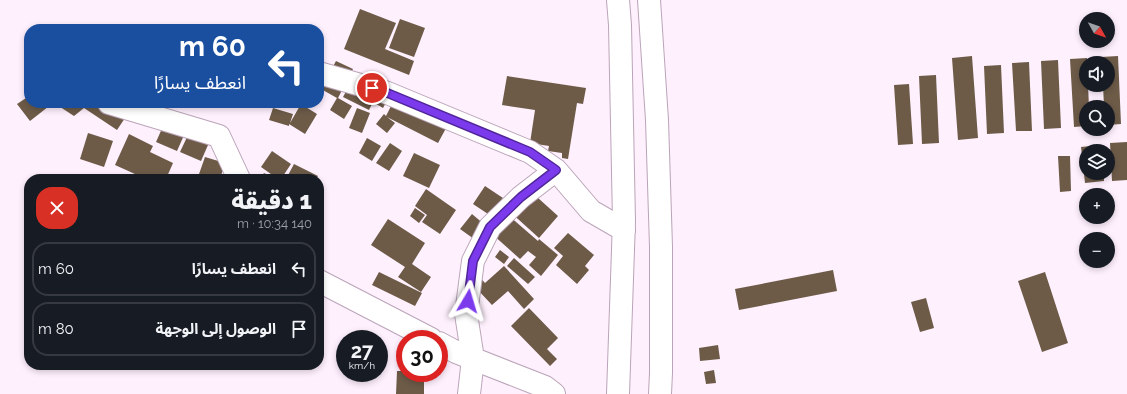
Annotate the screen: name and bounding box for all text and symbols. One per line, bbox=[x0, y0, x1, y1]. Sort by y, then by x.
north arrow bbox=[1079, 12, 1115, 48]
map controls bbox=[1079, 12, 1115, 268]
text: 60 m bbox=[179, 30, 246, 63]
icon: left bbox=[260, 40, 312, 92]
button: sound bbox=[1079, 56, 1115, 92]
pin bbox=[355, 71, 389, 105]
text: انعطف يسارًا bbox=[154, 72, 246, 93]
icon: arrive bbox=[361, 77, 383, 99]
button: search bbox=[1079, 100, 1115, 136]
button: layers bbox=[1079, 144, 1115, 180]
text: 1 دقيقة bbox=[231, 186, 312, 215]
button: close bbox=[36, 187, 78, 229]
button: + bbox=[1079, 188, 1115, 224]
text: 140 m · 10:34 bbox=[237, 216, 312, 231]
button: − bbox=[1079, 232, 1115, 268]
icon: left bbox=[288, 258, 310, 280]
text: 60 m bbox=[38, 260, 74, 278]
text: انعطف يسارًا bbox=[192, 260, 276, 278]
position arrow bbox=[447, 280, 489, 322]
icon: arrive bbox=[288, 318, 310, 340]
text: 80 m bbox=[38, 320, 74, 338]
text: الوصول إلى الوجهة bbox=[156, 320, 276, 338]
speed limit sign: 30 bbox=[396, 330, 448, 382]
text: 27 bbox=[351, 339, 373, 363]
text: km/h bbox=[349, 360, 375, 371]

